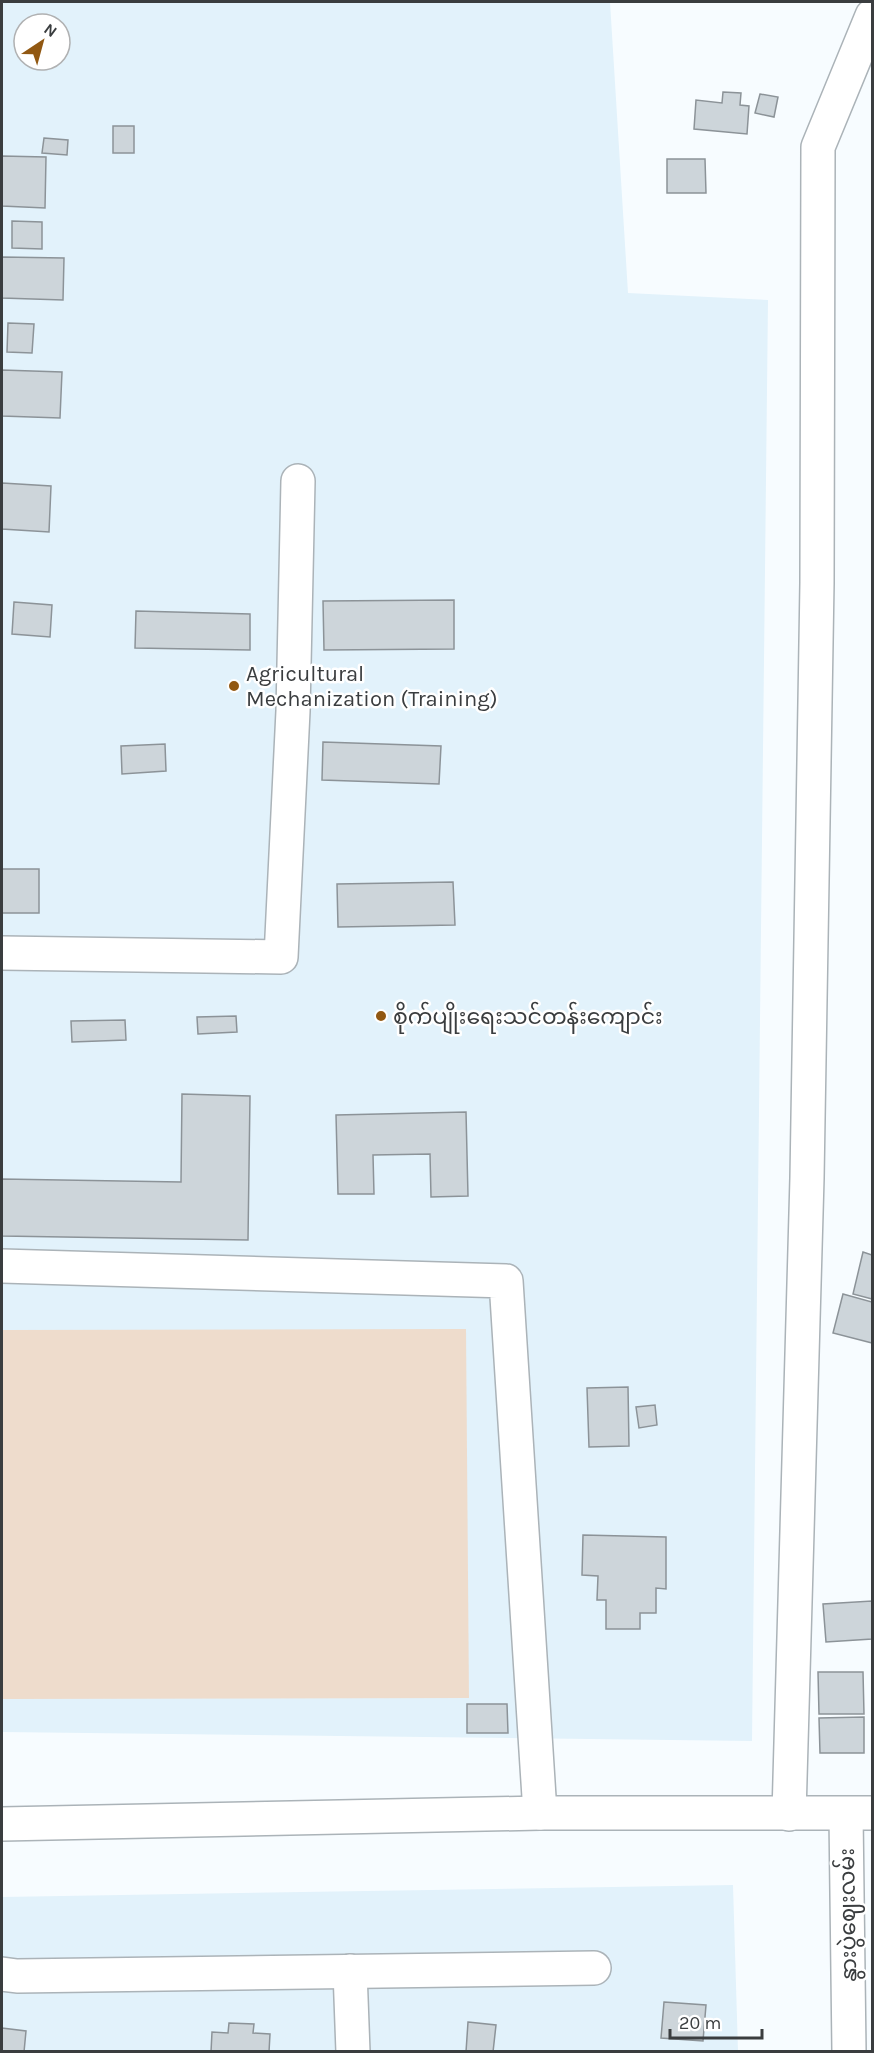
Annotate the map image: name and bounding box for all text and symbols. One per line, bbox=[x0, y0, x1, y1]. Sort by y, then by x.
north arrow bbox=[12, 12, 72, 72]
text: N bbox=[40, 19, 61, 41]
place label: Agricultural Mechanization (Training) bbox=[246, 661, 498, 712]
marker: Agricultural Mechanization (Training) bbox=[227, 679, 241, 693]
place label: စိုက်ပျိုးရေးသင်တန်းကျောင်း bbox=[393, 1001, 663, 1035]
marker: စိုက်ပျိုးရေးသင်တန်းကျောင်း bbox=[374, 1009, 388, 1023]
street label: နွားပွဲဈေးလမ်း bbox=[831, 1848, 866, 1982]
scale bar bbox=[670, 2002, 762, 2040]
text: 20 m bbox=[679, 2012, 721, 2034]

